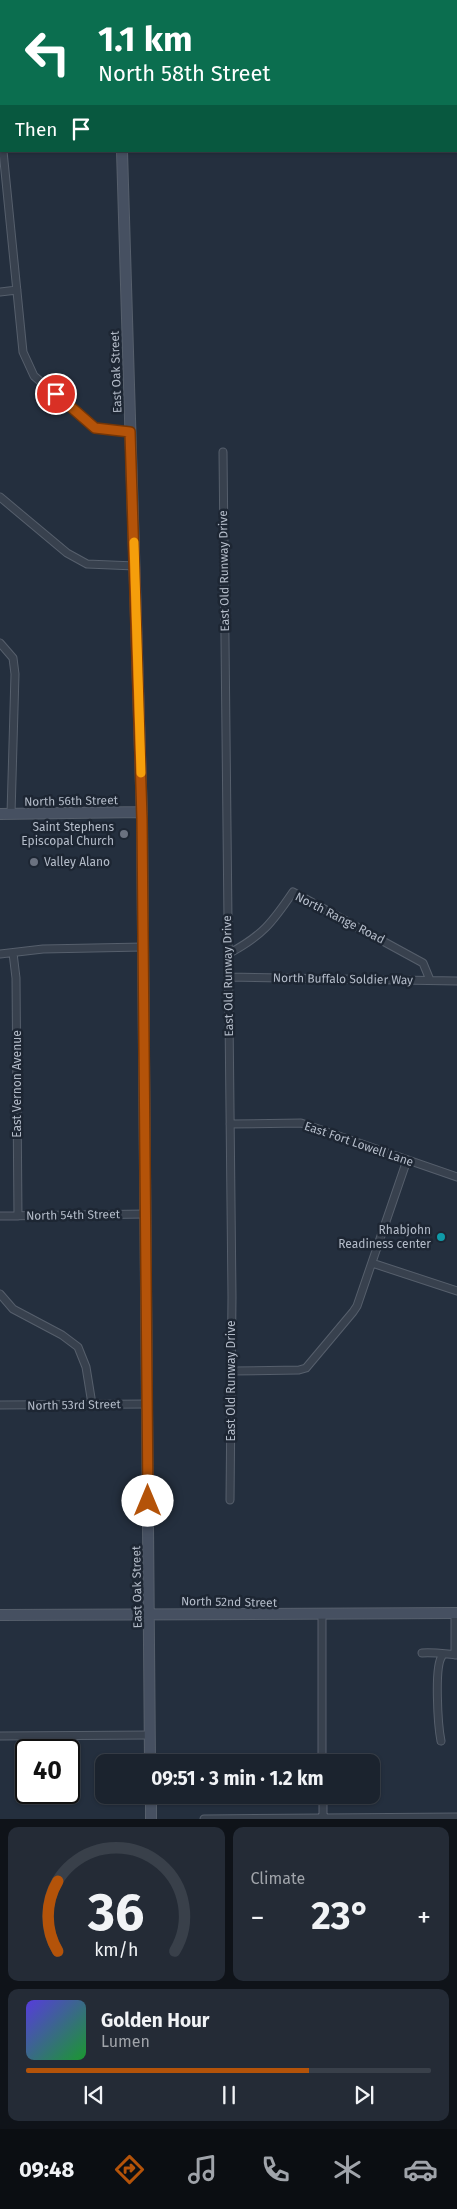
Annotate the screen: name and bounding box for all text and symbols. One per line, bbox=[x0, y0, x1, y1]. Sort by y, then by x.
text: 1.1 km bbox=[98, 18, 193, 60]
icon: left bbox=[15, 20, 80, 85]
text: North 58th Street bbox=[98, 60, 271, 87]
icon: arrive bbox=[67, 115, 95, 143]
text: Then bbox=[15, 118, 57, 141]
street label: East Oak Street bbox=[108, 330, 124, 413]
pin bbox=[35, 373, 77, 415]
icon: arrive bbox=[42, 380, 70, 408]
street label: East Old Runway Drive bbox=[216, 510, 232, 632]
street label: North 56th Street bbox=[24, 793, 119, 809]
place label: Saint Stephens Episcopal Church bbox=[21, 820, 114, 848]
marker: Saint Stephens Episcopal Church bbox=[118, 828, 130, 840]
place label: Valley Alano bbox=[44, 855, 110, 869]
marker: Valley Alano bbox=[28, 856, 40, 868]
street label: North Range Road bbox=[293, 889, 387, 947]
street label: East Old Runway Drive bbox=[220, 915, 236, 1037]
street label: North Buffalo Soldier Way bbox=[273, 971, 413, 987]
street label: East Vernon Avenue bbox=[10, 1030, 24, 1138]
street label: East Fort Lowell Lane bbox=[303, 1119, 415, 1169]
street label: North 54th Street bbox=[26, 1207, 121, 1223]
place label: Rhabjohn Readiness center bbox=[338, 1223, 431, 1251]
marker: Rhabjohn Readiness center bbox=[435, 1231, 447, 1243]
street label: East Old Runway Drive bbox=[224, 1320, 238, 1442]
street label: North 53rd Street bbox=[27, 1397, 122, 1413]
position arrow bbox=[121, 1474, 173, 1526]
street label: East Oak Street bbox=[129, 1545, 145, 1628]
street label: North 52nd Street bbox=[181, 1594, 278, 1610]
speed limit sign: 40 bbox=[15, 1739, 80, 1804]
text: 09:51 · 3 min · 1.2 km bbox=[151, 1767, 324, 1790]
text: Climate bbox=[251, 1869, 305, 1888]
text: 36 bbox=[87, 1881, 144, 1944]
text: 23° bbox=[311, 1893, 370, 1939]
text: − bbox=[251, 1901, 265, 1934]
text: + bbox=[417, 1901, 431, 1934]
text: km/h bbox=[94, 1939, 138, 1961]
text: Golden Hour bbox=[101, 2009, 210, 2032]
text: Lumen bbox=[101, 2032, 150, 2051]
icon: previous bbox=[80, 2081, 108, 2109]
icon: pause bbox=[215, 2081, 243, 2109]
icon: next bbox=[350, 2081, 378, 2109]
icon: directions bbox=[112, 2152, 147, 2187]
icon: music bbox=[185, 2152, 220, 2187]
icon: phone bbox=[258, 2152, 293, 2187]
icon: climate bbox=[330, 2152, 365, 2187]
icon: car bbox=[403, 2152, 438, 2187]
text: 09:48 bbox=[19, 2156, 74, 2183]

